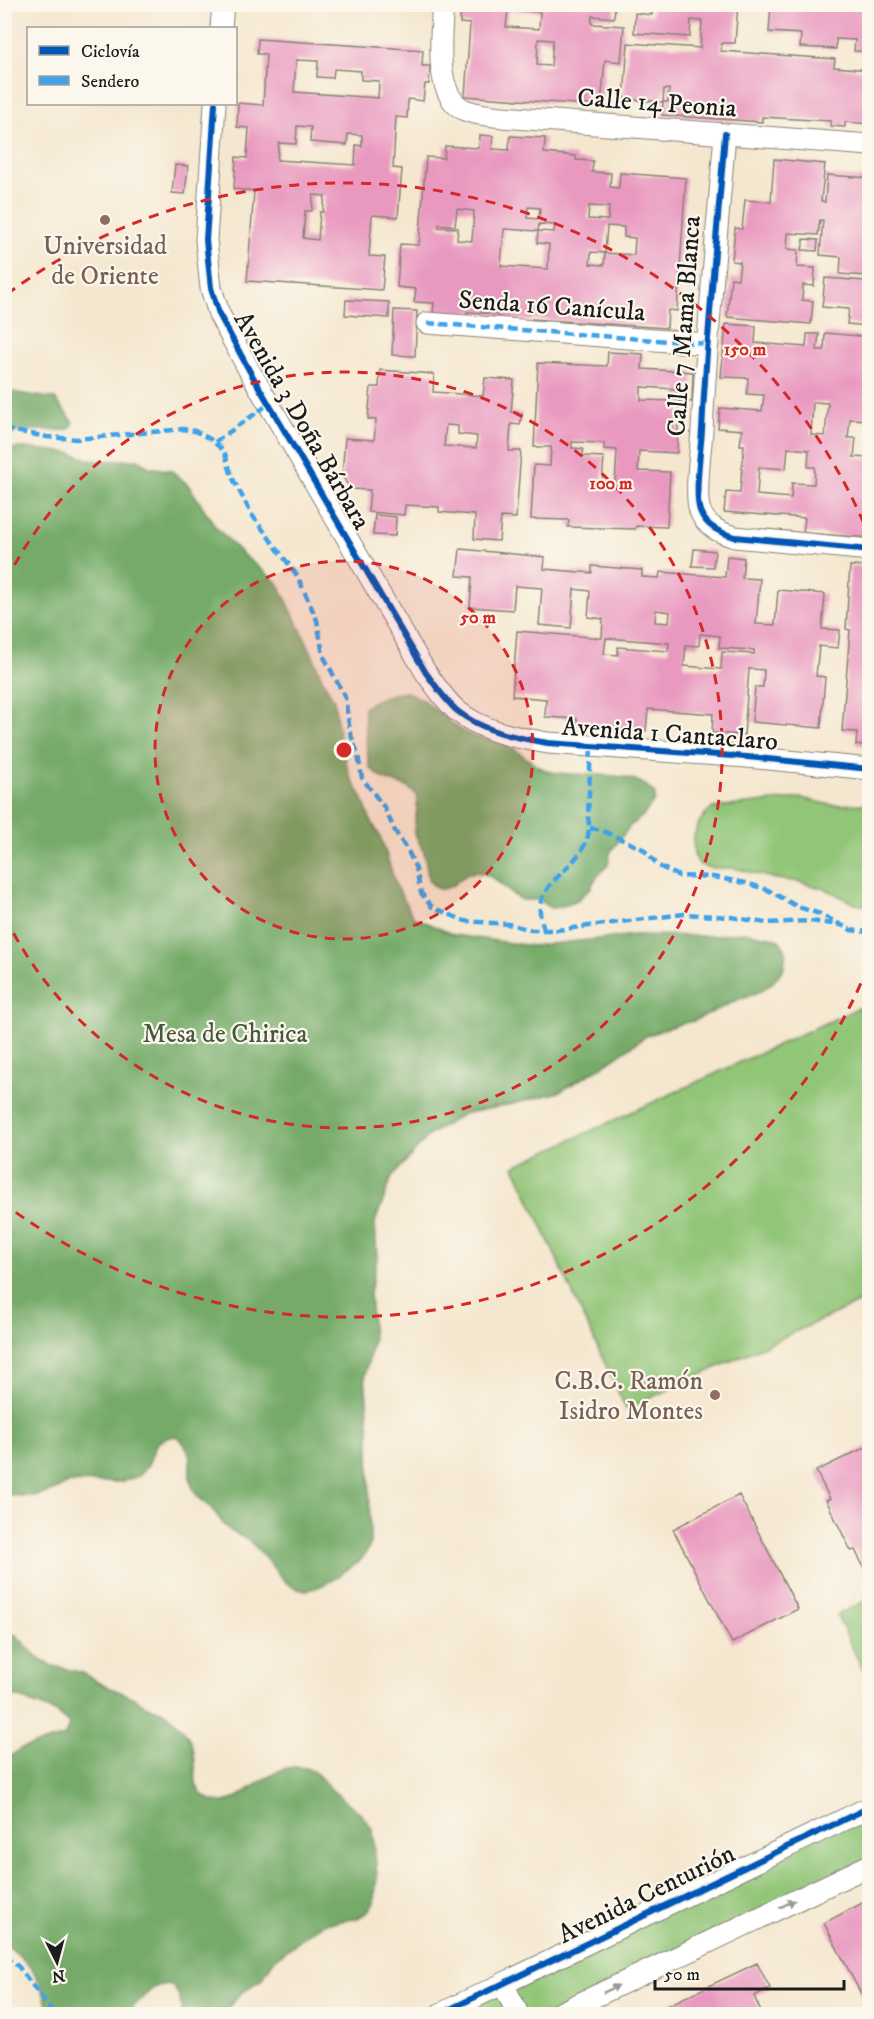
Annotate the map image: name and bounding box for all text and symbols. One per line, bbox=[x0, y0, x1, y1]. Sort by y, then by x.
legend bbox=[27, 27, 237, 105]
text: Ciclovía bbox=[81, 41, 140, 63]
text: Sendero bbox=[81, 71, 139, 93]
street label: Calle 14 Peonia bbox=[576, 81, 738, 126]
marker: Universidad de Oriente bbox=[98, 213, 112, 227]
street label: Calle 7 Mama Blanca bbox=[660, 215, 709, 438]
place label: Universidad de Oriente bbox=[43, 230, 167, 293]
street label: Senda 16 Canícula bbox=[457, 284, 646, 329]
street label: Avenida 3 Doña Bárbara bbox=[226, 306, 378, 536]
text: 150 m bbox=[724, 339, 767, 361]
text: 100 m bbox=[589, 473, 633, 495]
text: 50 m bbox=[459, 607, 496, 629]
street label: Avenida 1 Cantaclaro bbox=[561, 710, 779, 759]
centre of rings bbox=[334, 740, 354, 760]
park label: Mesa de Chirica bbox=[142, 1018, 308, 1051]
place label: C.B.C. Ramón Isidro Montes bbox=[554, 1365, 703, 1428]
marker: C.B.C. Ramón Isidro Montes bbox=[708, 1388, 722, 1402]
street label: Avenida Centurión bbox=[553, 1837, 741, 1951]
one-way arrow bbox=[778, 1900, 795, 1909]
north arrow bbox=[27, 1932, 87, 1992]
scale bar bbox=[655, 1953, 844, 1991]
text: 50 m bbox=[664, 1964, 700, 1986]
text: N bbox=[51, 1965, 66, 1987]
one-way arrow bbox=[602, 1984, 619, 1993]

